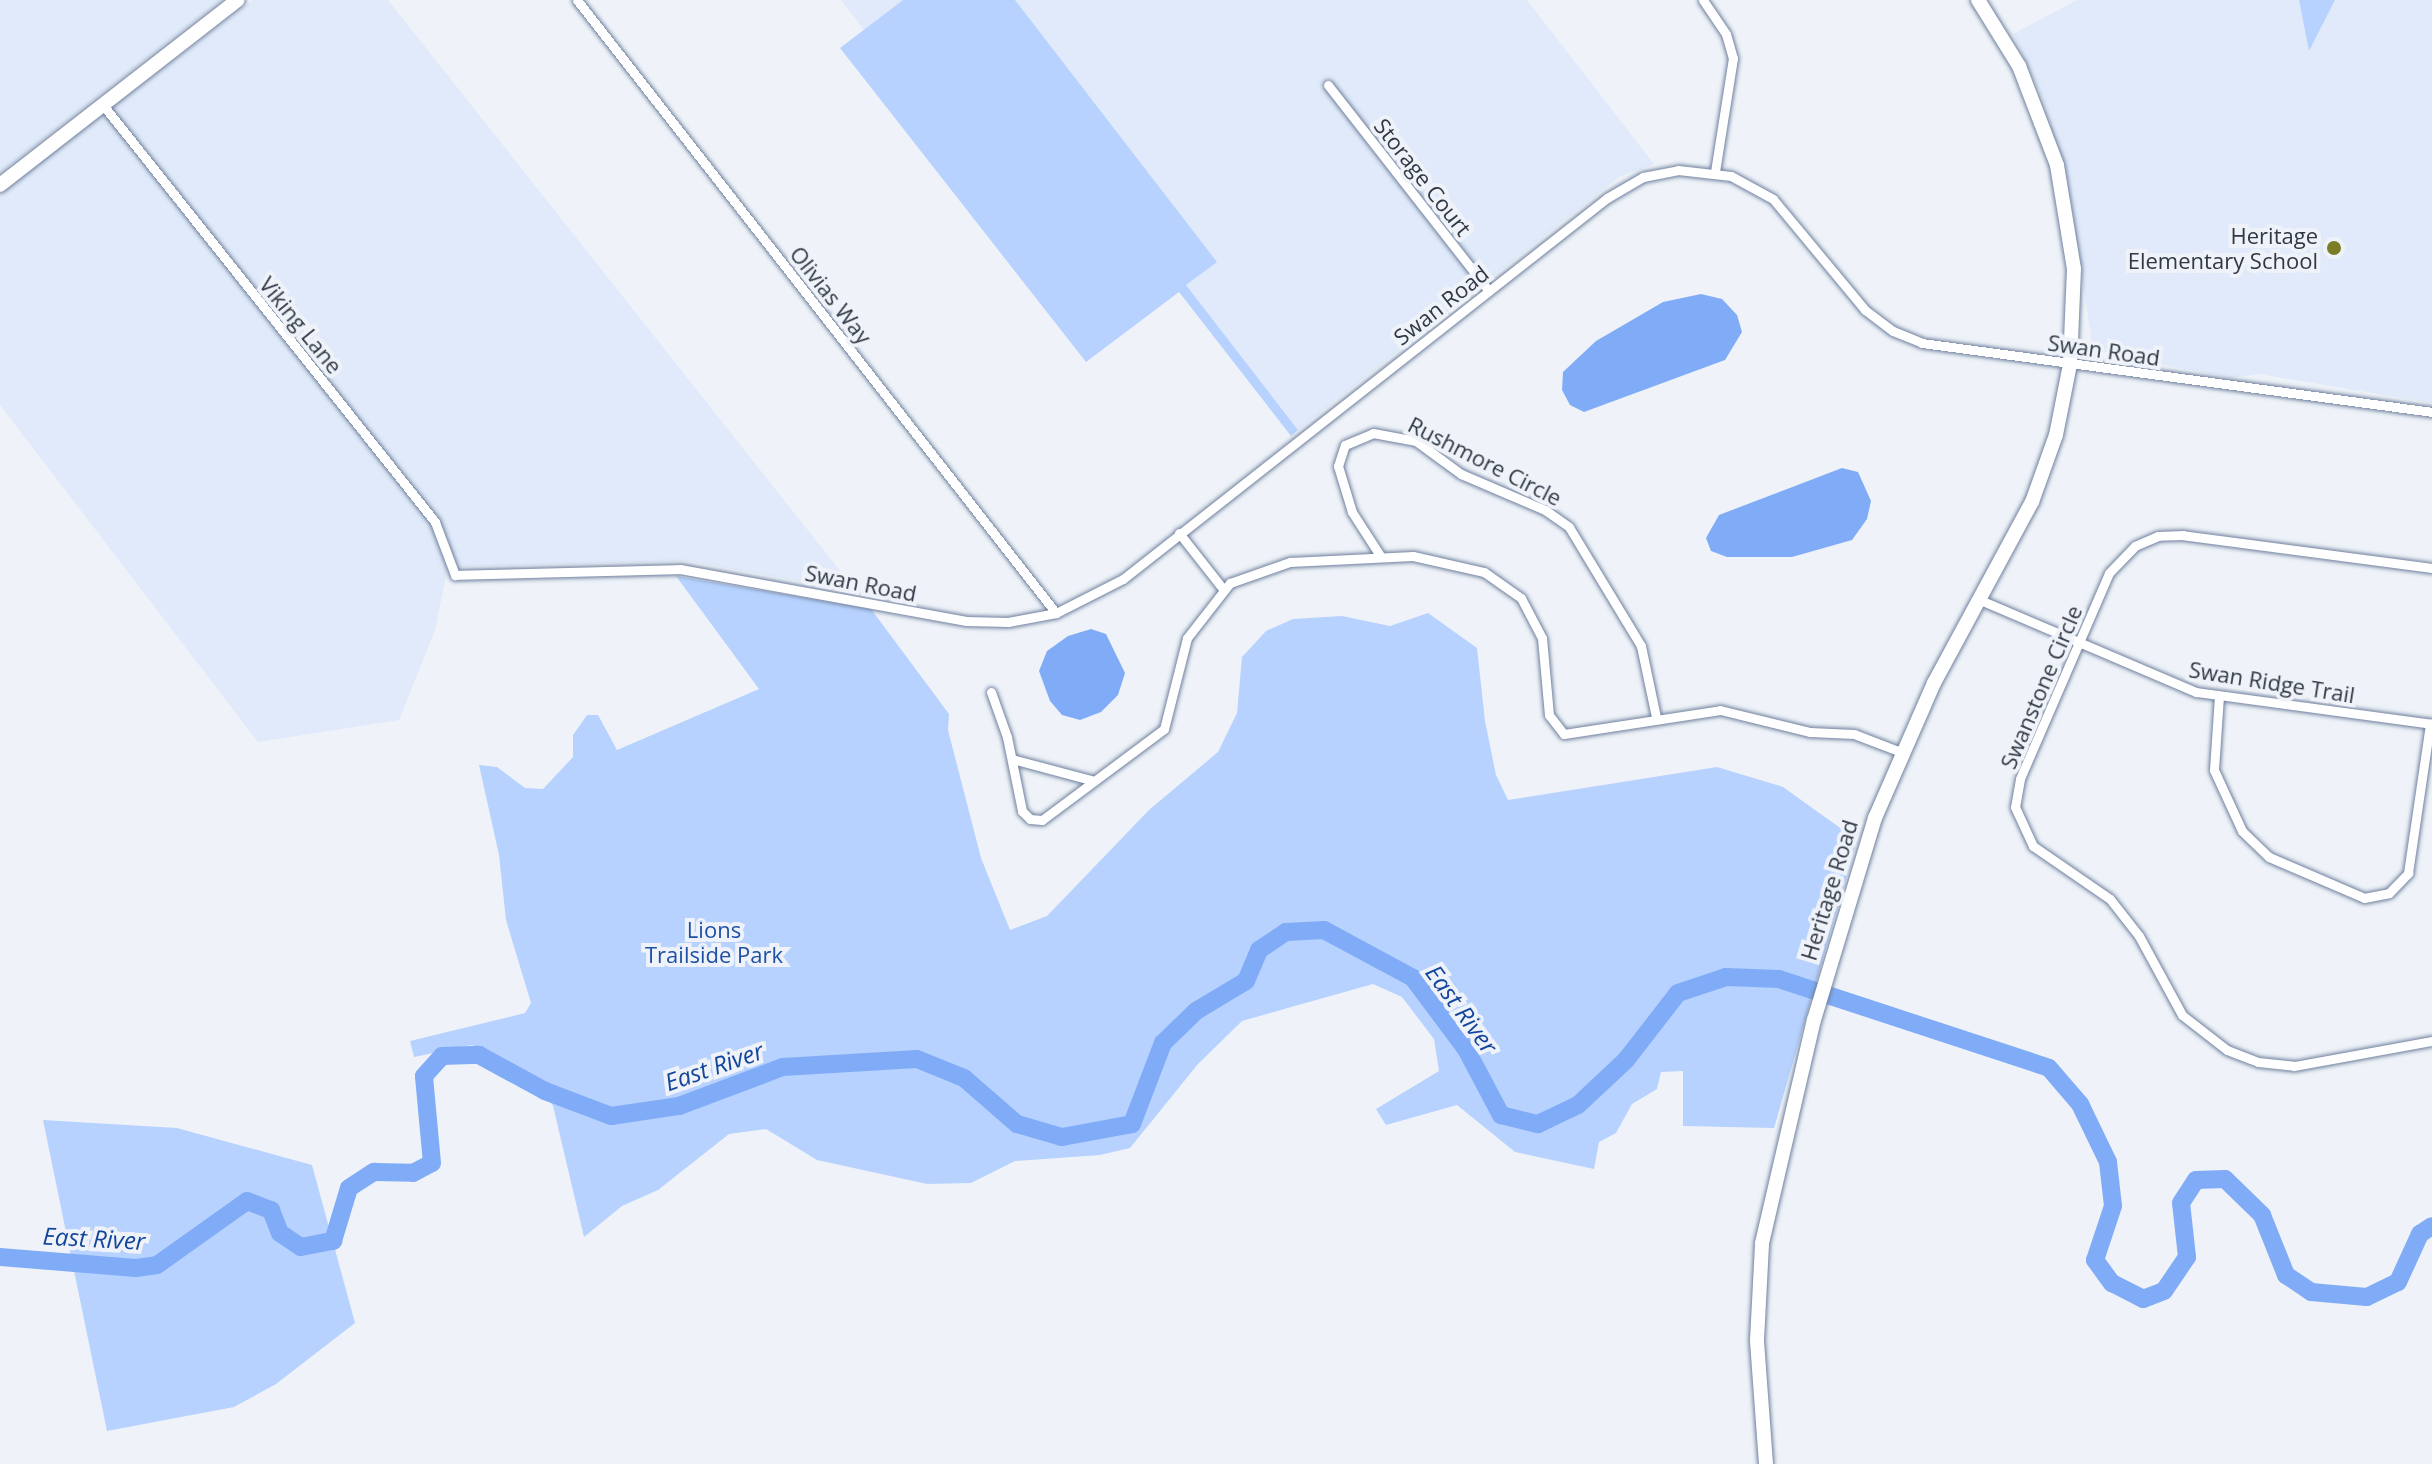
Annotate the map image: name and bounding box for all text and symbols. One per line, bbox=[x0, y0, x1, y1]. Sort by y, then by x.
street label: Storage Court bbox=[1369, 113, 1477, 241]
place label: Heritage Elementary School bbox=[2128, 222, 2318, 274]
marker: Heritage Elementary School bbox=[2325, 239, 2343, 257]
street label: Olivias Way bbox=[785, 241, 877, 349]
street label: Swan Road bbox=[1388, 260, 1494, 350]
street label: Viking Lane bbox=[254, 271, 348, 379]
street label: Swan Road bbox=[2046, 329, 2162, 371]
street label: Rushmore Circle bbox=[1404, 411, 1566, 511]
street label: Swan Road bbox=[803, 559, 919, 607]
street label: Swanstone Circle bbox=[1995, 601, 2087, 773]
street label: Swan Ridge Trail bbox=[2187, 656, 2357, 708]
street label: Heritage Road bbox=[1795, 816, 1863, 964]
park label: Lions Trailside Park bbox=[645, 916, 783, 968]
water label: East River bbox=[1420, 959, 1504, 1059]
water label: East River bbox=[661, 1036, 767, 1096]
water label: East River bbox=[42, 1221, 146, 1255]

